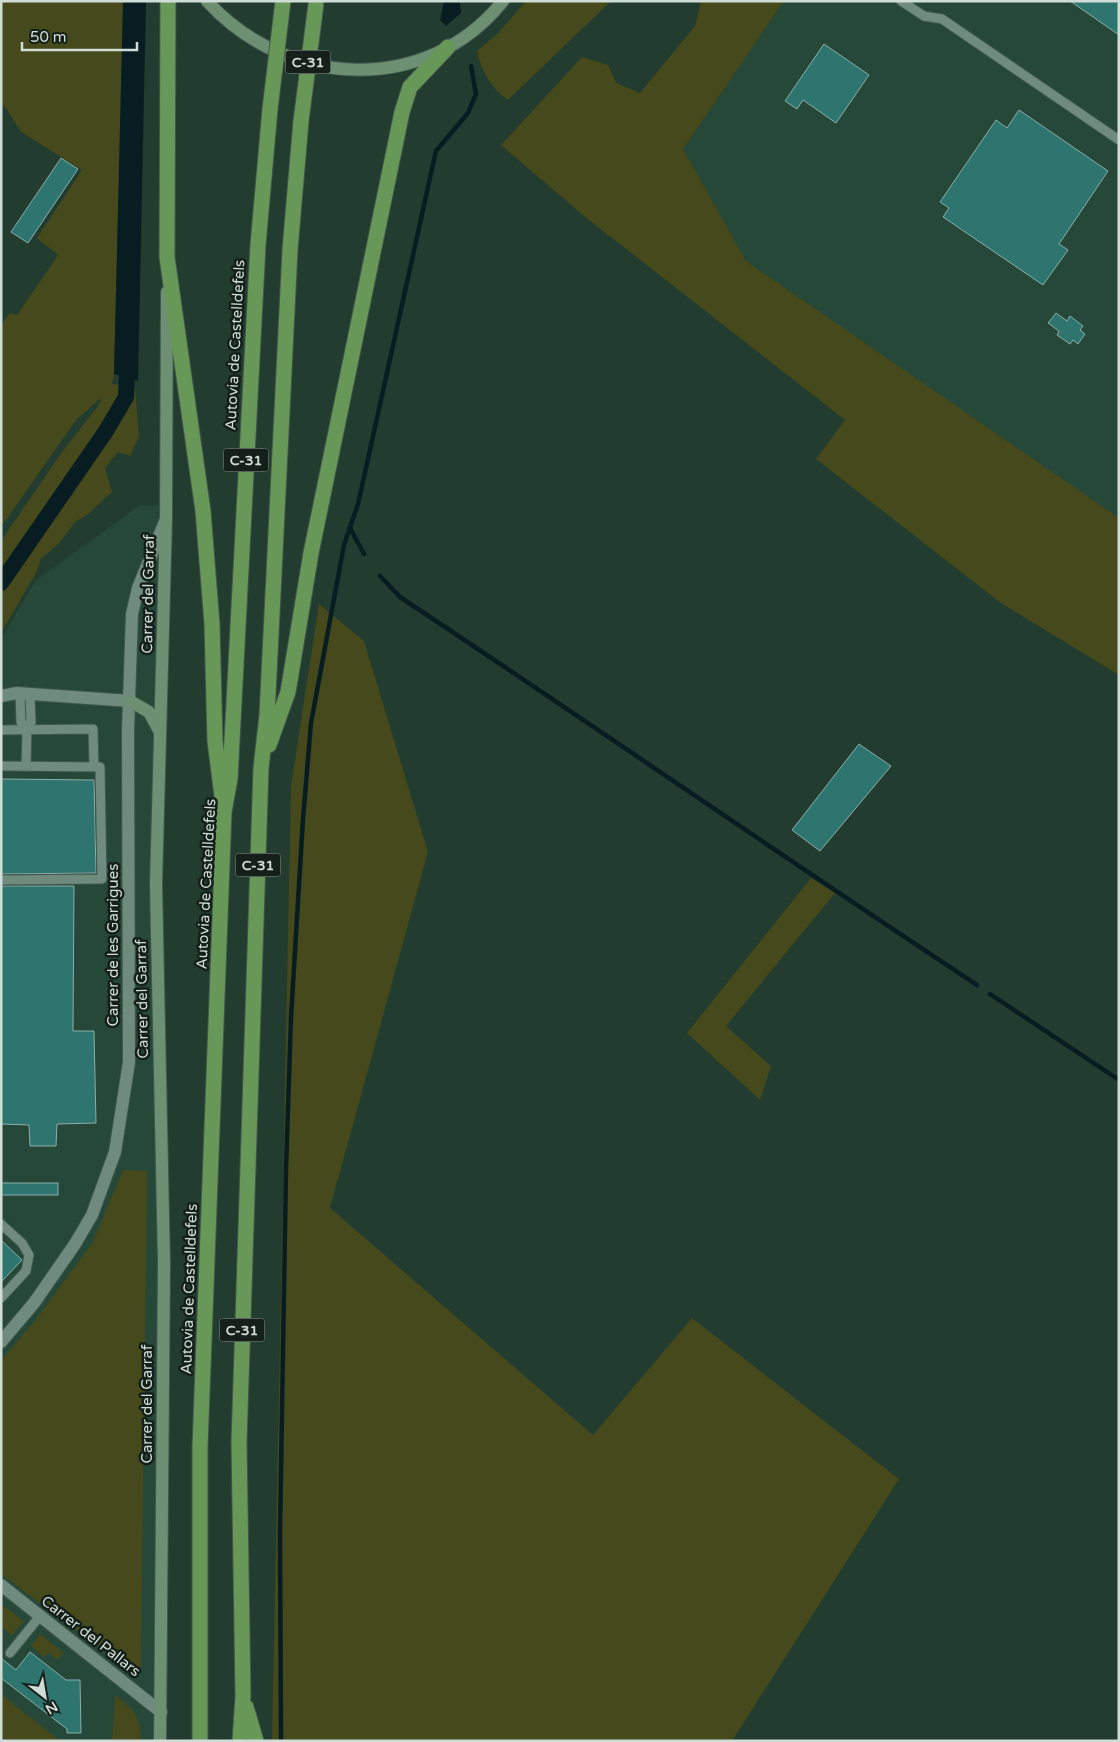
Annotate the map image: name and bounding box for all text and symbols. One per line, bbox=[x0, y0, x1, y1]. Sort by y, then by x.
scale bar bbox=[22, 20, 138, 52]
text: 50 m bbox=[30, 28, 67, 46]
road number: C-31 bbox=[286, 51, 330, 74]
street label: Autovia de Castelldefels bbox=[222, 259, 248, 431]
road number: C-31 bbox=[224, 448, 268, 472]
street label: Carrer del Garraf bbox=[138, 534, 158, 654]
street label: Autovia de Castelldefels bbox=[193, 798, 219, 970]
road number: C-31 bbox=[236, 854, 280, 876]
street label: Carrer de les Garrigues bbox=[104, 864, 122, 1026]
street label: Carrer del Garraf bbox=[132, 939, 152, 1059]
street label: Autovia de Castelldefels bbox=[177, 1203, 201, 1375]
road number: C-31 bbox=[220, 1318, 264, 1342]
street label: Carrer del Garraf bbox=[138, 1344, 156, 1464]
street label: Carrer del Pallars bbox=[38, 1592, 144, 1680]
north arrow bbox=[20, 1672, 70, 1722]
text: N bbox=[42, 1698, 61, 1718]

